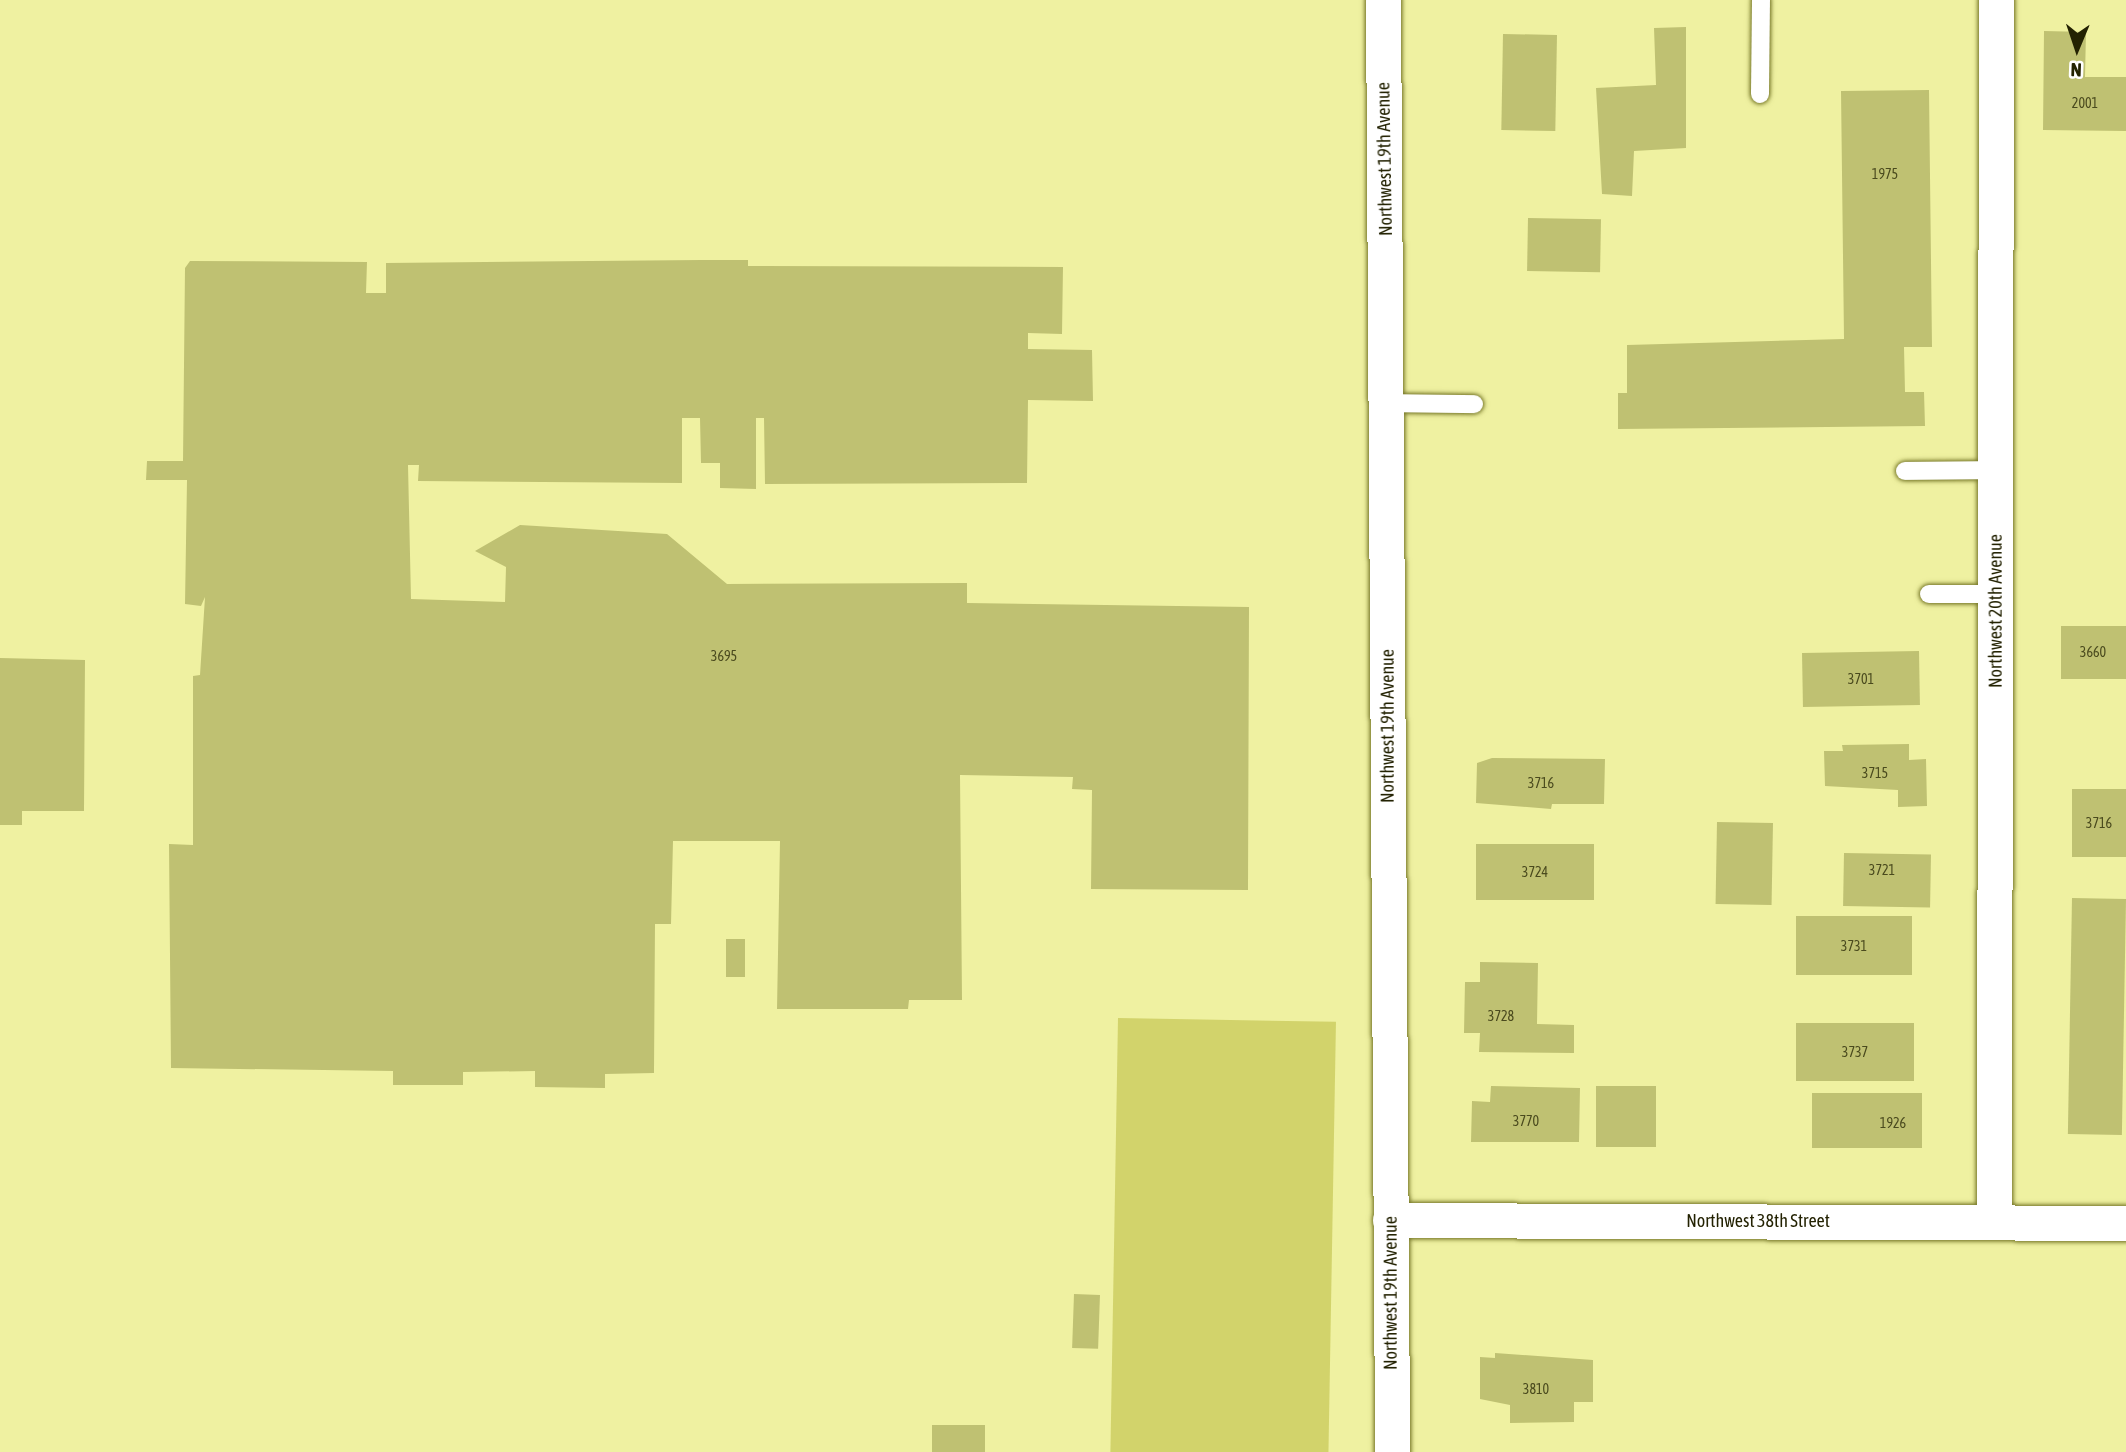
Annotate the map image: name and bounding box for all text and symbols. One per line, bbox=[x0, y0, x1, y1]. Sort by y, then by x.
north arrow bbox=[2042, 14, 2112, 84]
text: N bbox=[2070, 59, 2082, 81]
street label: Northwest 19th Avenue bbox=[1373, 82, 1397, 236]
house number: 2001 bbox=[2072, 95, 2098, 111]
house number: 1975 bbox=[1872, 166, 1898, 182]
street label: Northwest 20th Avenue bbox=[1985, 534, 2007, 688]
house number: 3660 bbox=[2080, 644, 2106, 660]
house number: 3695 bbox=[711, 648, 737, 664]
street label: Northwest 19th Avenue bbox=[1377, 649, 1399, 803]
house number: 3701 bbox=[1848, 671, 1874, 687]
house number: 3715 bbox=[1862, 765, 1888, 781]
house number: 3716 bbox=[1528, 775, 1554, 791]
house number: 3716 bbox=[2086, 815, 2112, 831]
house number: 3721 bbox=[1869, 862, 1895, 878]
house number: 3724 bbox=[1522, 864, 1548, 880]
house number: 3731 bbox=[1841, 938, 1867, 954]
house number: 3728 bbox=[1488, 1008, 1514, 1024]
house number: 3737 bbox=[1842, 1044, 1868, 1060]
house number: 3770 bbox=[1513, 1113, 1539, 1129]
house number: 1926 bbox=[1880, 1115, 1906, 1131]
street label: Northwest 38th Street bbox=[1686, 1210, 1830, 1232]
street label: Northwest 19th Avenue bbox=[1380, 1216, 1402, 1370]
house number: 3810 bbox=[1523, 1381, 1549, 1397]

